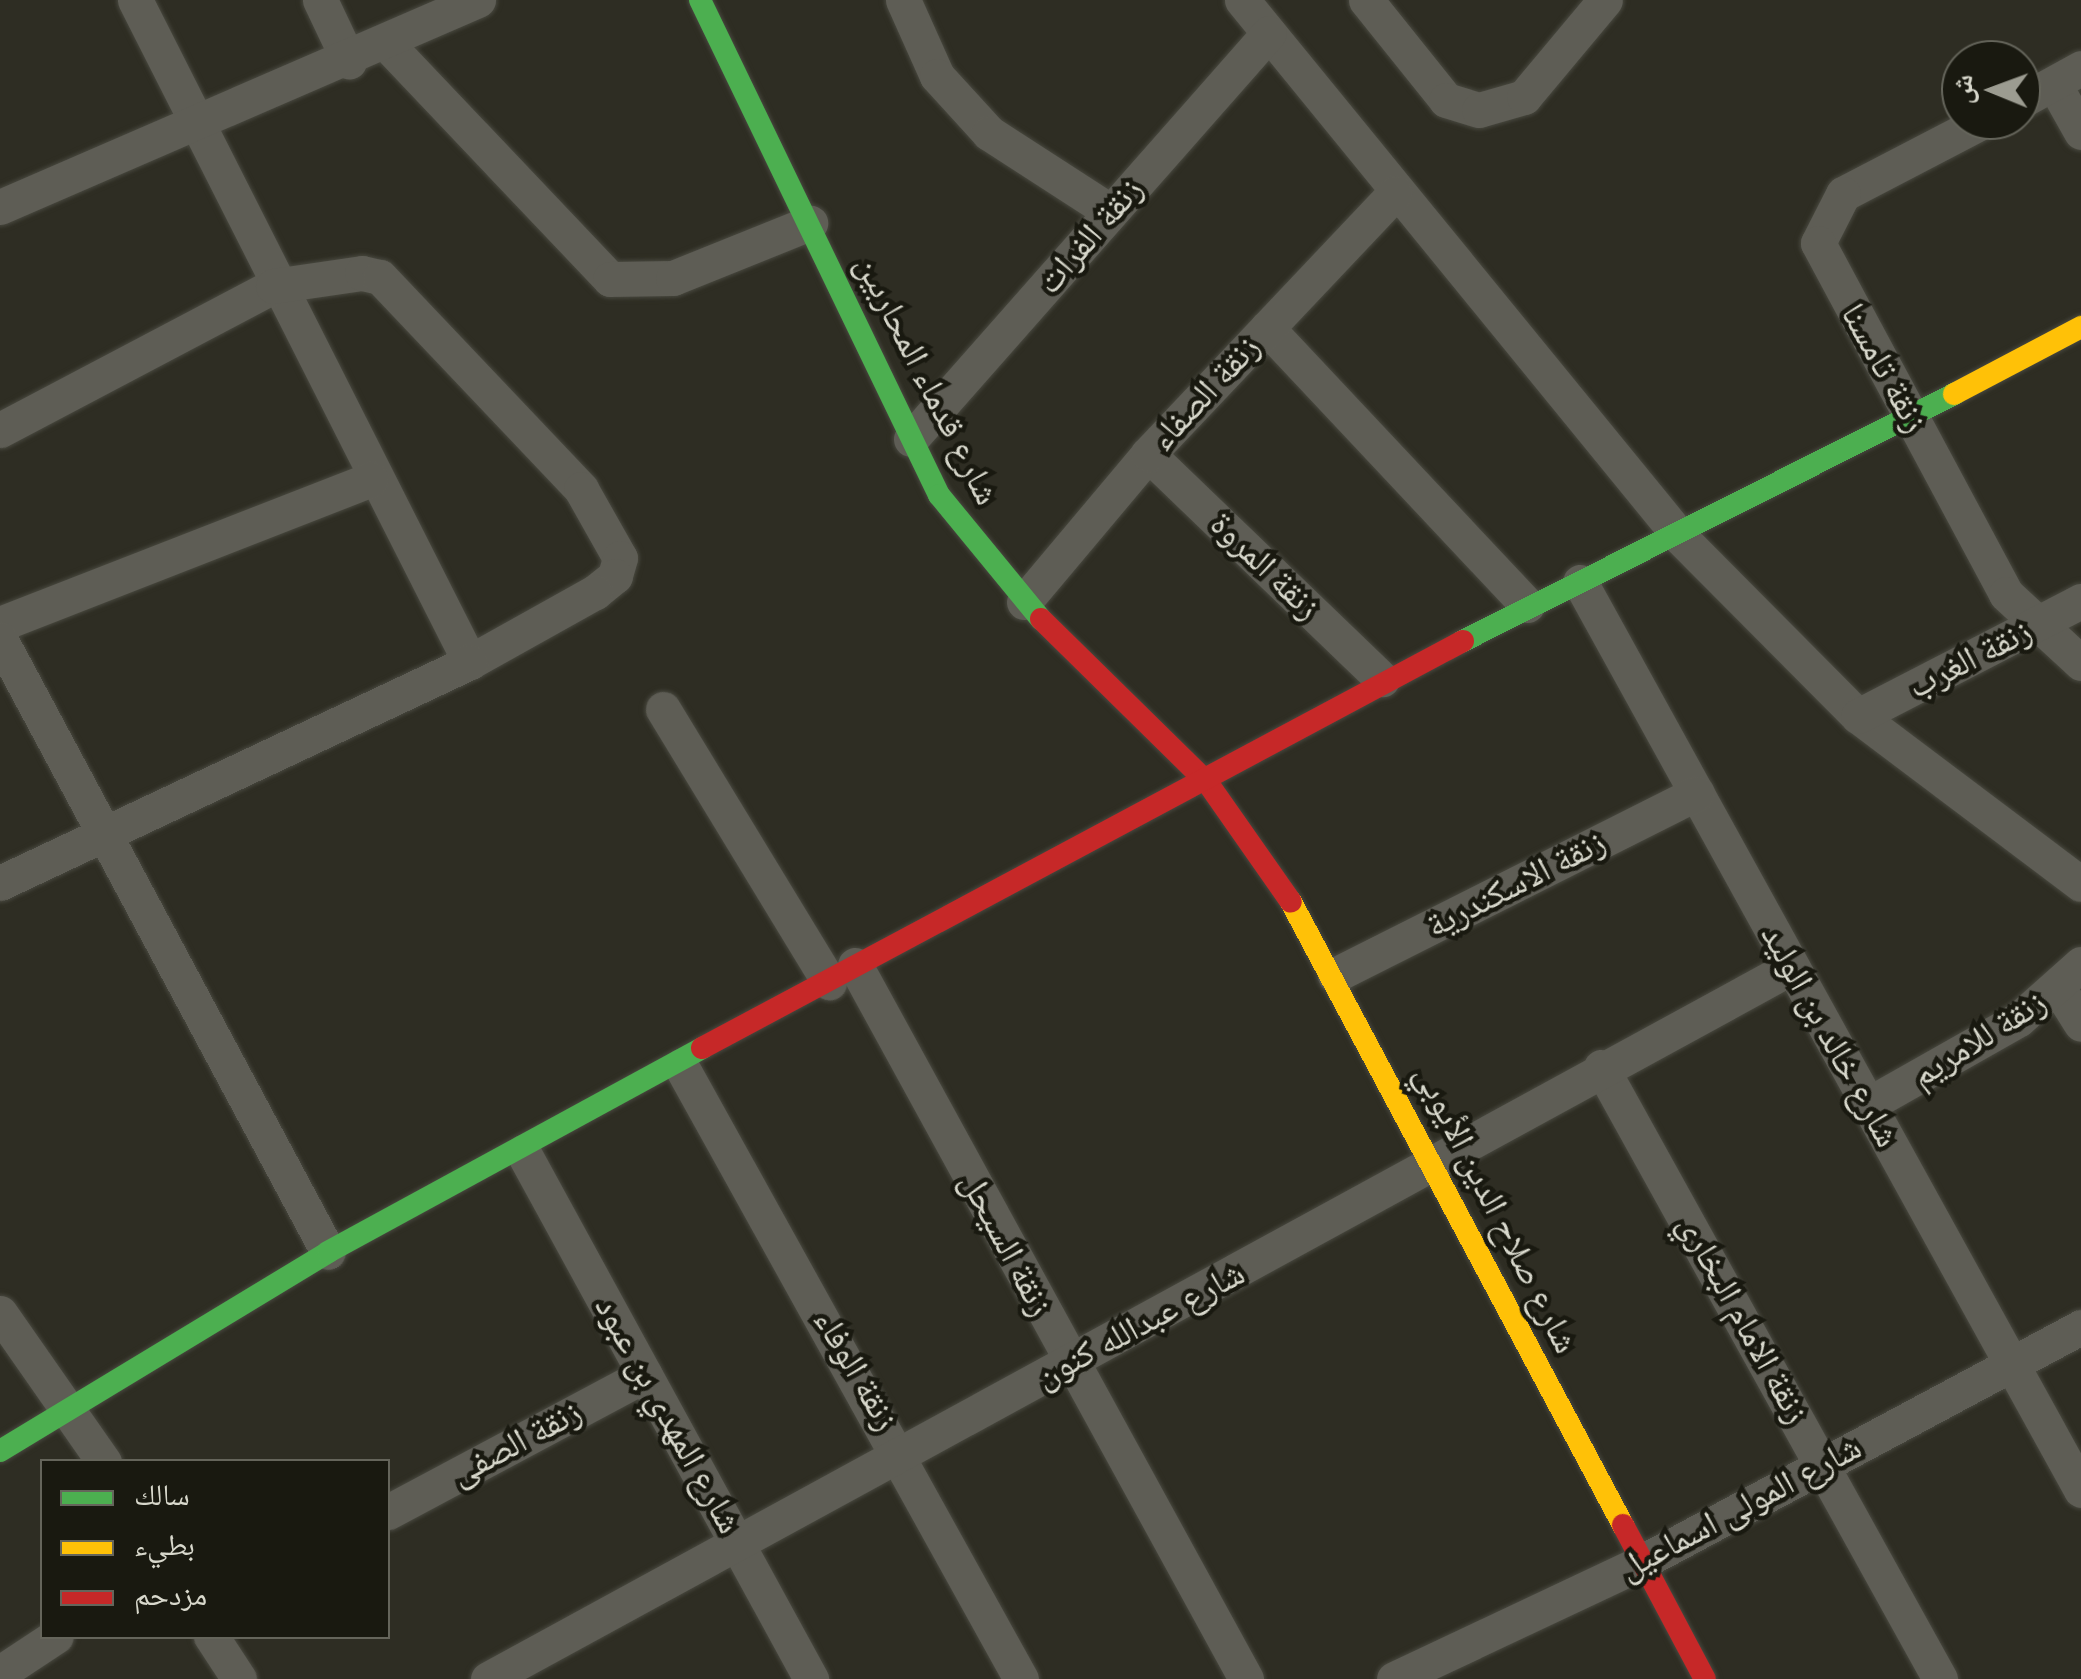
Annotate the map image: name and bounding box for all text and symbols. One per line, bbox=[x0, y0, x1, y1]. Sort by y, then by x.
north arrow bbox=[1941, 40, 2041, 140]
text: ش bbox=[1946, 74, 1980, 105]
street label: زنقة الفرات bbox=[1028, 169, 1152, 303]
street label: شارع قدماء المحاربين bbox=[846, 248, 1008, 512]
street label: زنقة تامسنا bbox=[1832, 296, 1936, 440]
street label: زنقة الصفاء bbox=[1141, 327, 1269, 459]
street label: زنقة المروة bbox=[1201, 503, 1329, 629]
street label: زنقة الغرب bbox=[1901, 610, 2039, 708]
street label: زنقة الاسكندرية bbox=[1419, 821, 1613, 947]
street label: شارع خالد بن الوليد bbox=[1752, 917, 1908, 1155]
street label: زنقة للامريم bbox=[1904, 981, 2054, 1097]
street label: شارع صلاح الدين الأيوبي bbox=[1405, 1058, 1587, 1360]
street label: زنقة السيحل bbox=[951, 1165, 1061, 1323]
street label: زنقة الامام البخاري bbox=[1668, 1207, 1818, 1431]
street label: شارع عبدالله كنون bbox=[1028, 1252, 1252, 1398]
street label: شارع المهدي بن عبود bbox=[586, 1289, 750, 1541]
street label: زنقة الوفاء bbox=[805, 1302, 907, 1438]
street label: زنقة الصفى bbox=[443, 1391, 589, 1495]
street label: شارع المولى اسماعيل bbox=[1612, 1426, 1868, 1590]
legend bbox=[40, 1459, 390, 1639]
text: سالك bbox=[134, 1477, 190, 1514]
text: بطيء bbox=[134, 1527, 195, 1564]
text: مزدحم bbox=[134, 1577, 207, 1614]

